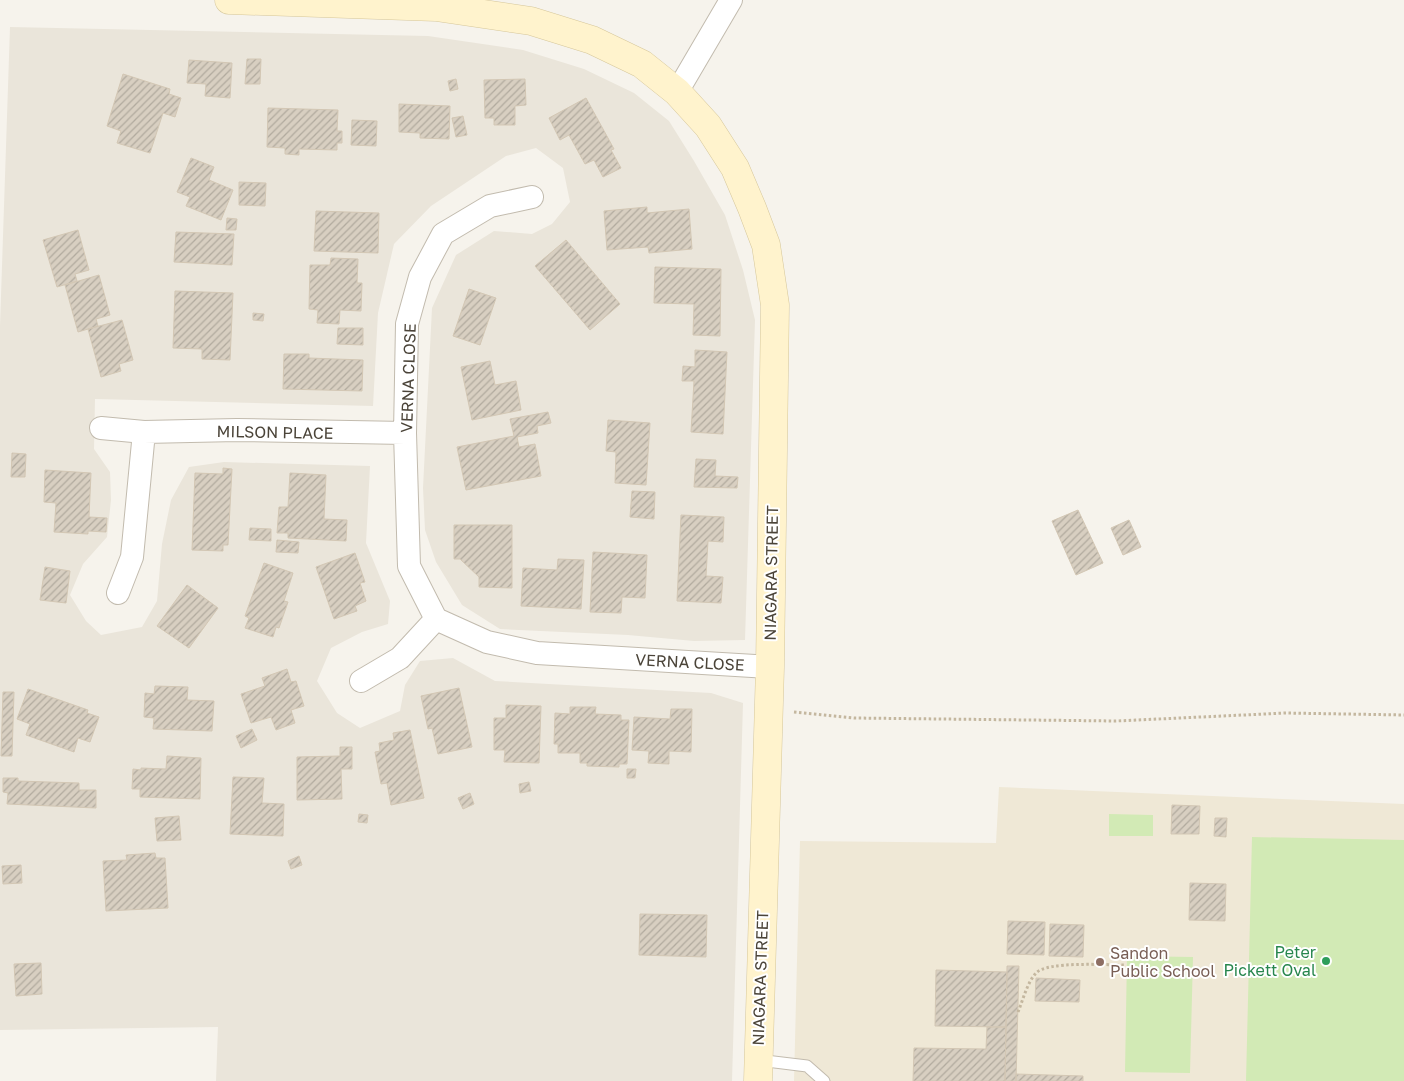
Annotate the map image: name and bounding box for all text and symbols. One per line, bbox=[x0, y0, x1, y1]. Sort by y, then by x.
street label: VERNA CLOSE bbox=[396, 323, 420, 433]
street label: MILSON PLACE bbox=[216, 421, 334, 443]
street label: NIAGARA STREET bbox=[760, 505, 782, 641]
street label: VERNA CLOSE bbox=[635, 649, 745, 675]
street label: NIAGARA STREET bbox=[748, 910, 772, 1046]
place label: Peter Pickett Oval bbox=[1223, 942, 1316, 980]
place label: Sandon Public School bbox=[1110, 943, 1215, 981]
marker: Peter Pickett Oval bbox=[1320, 955, 1332, 967]
marker: Sandon Public School bbox=[1094, 956, 1106, 968]

